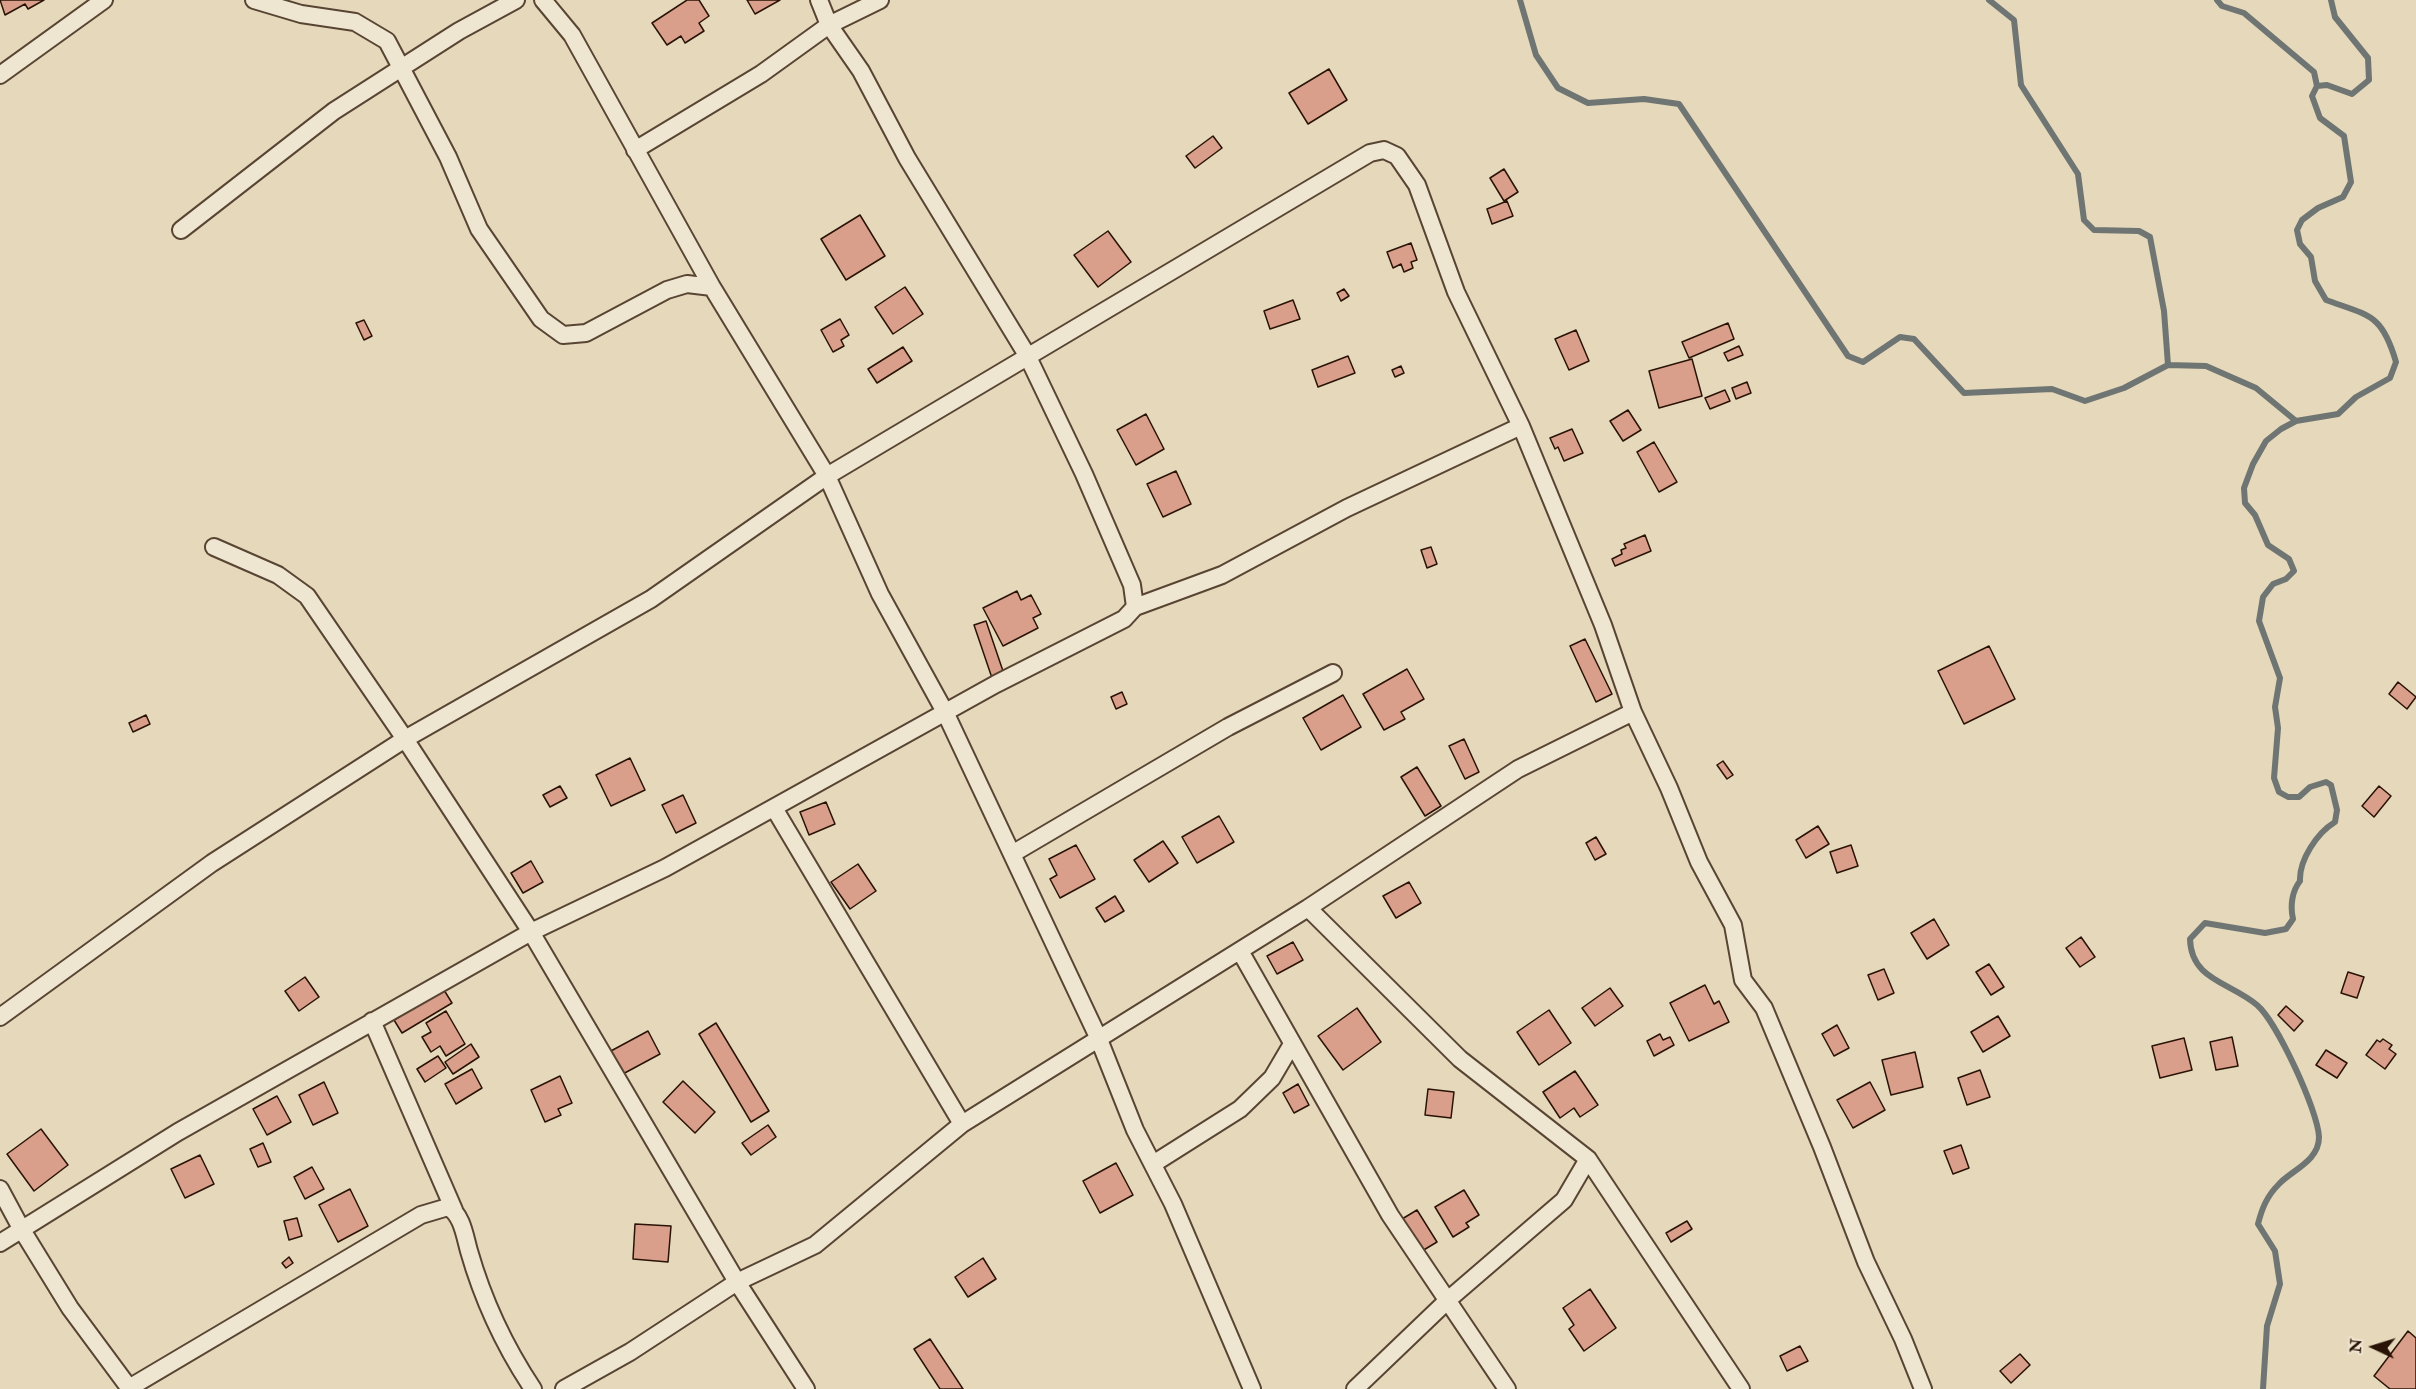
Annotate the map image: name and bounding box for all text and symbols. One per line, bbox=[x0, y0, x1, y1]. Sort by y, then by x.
north arrow bbox=[2344, 1317, 2404, 1377]
text: N bbox=[2346, 1338, 2367, 1354]

